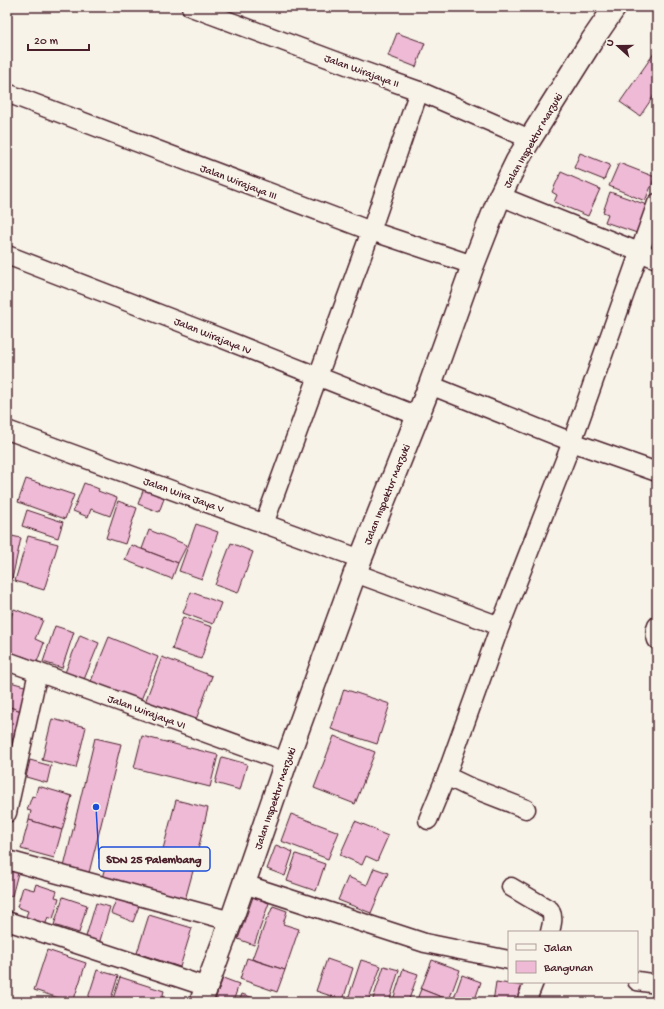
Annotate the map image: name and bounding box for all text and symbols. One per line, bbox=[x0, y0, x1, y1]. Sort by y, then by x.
scale bar bbox=[28, 26, 89, 52]
north arrow bbox=[598, 26, 638, 66]
text: 20 m bbox=[34, 35, 59, 49]
text: U bbox=[604, 37, 618, 48]
street label: Jalan Wirajaya II bbox=[322, 53, 401, 91]
street label: Jalan Inspektur Marzuki bbox=[502, 92, 566, 190]
street label: Jalan Wirajaya III bbox=[198, 163, 279, 203]
street label: Jalan Wirajaya IV bbox=[172, 316, 253, 358]
street label: Jalan Inspektur Marzuki bbox=[362, 443, 414, 547]
street label: Jalan Wira Jaya V bbox=[141, 476, 225, 516]
street label: Jalan Wirajaya VI bbox=[106, 693, 187, 733]
street label: Jalan Inspektur Marzuki bbox=[253, 746, 299, 851]
callout: SDN 25 Palembang bbox=[99, 847, 210, 871]
text: SDN 25 Palembang bbox=[106, 854, 202, 868]
legend bbox=[508, 931, 638, 983]
text: Jalan bbox=[544, 942, 572, 956]
text: Bangunan bbox=[543, 962, 593, 976]

